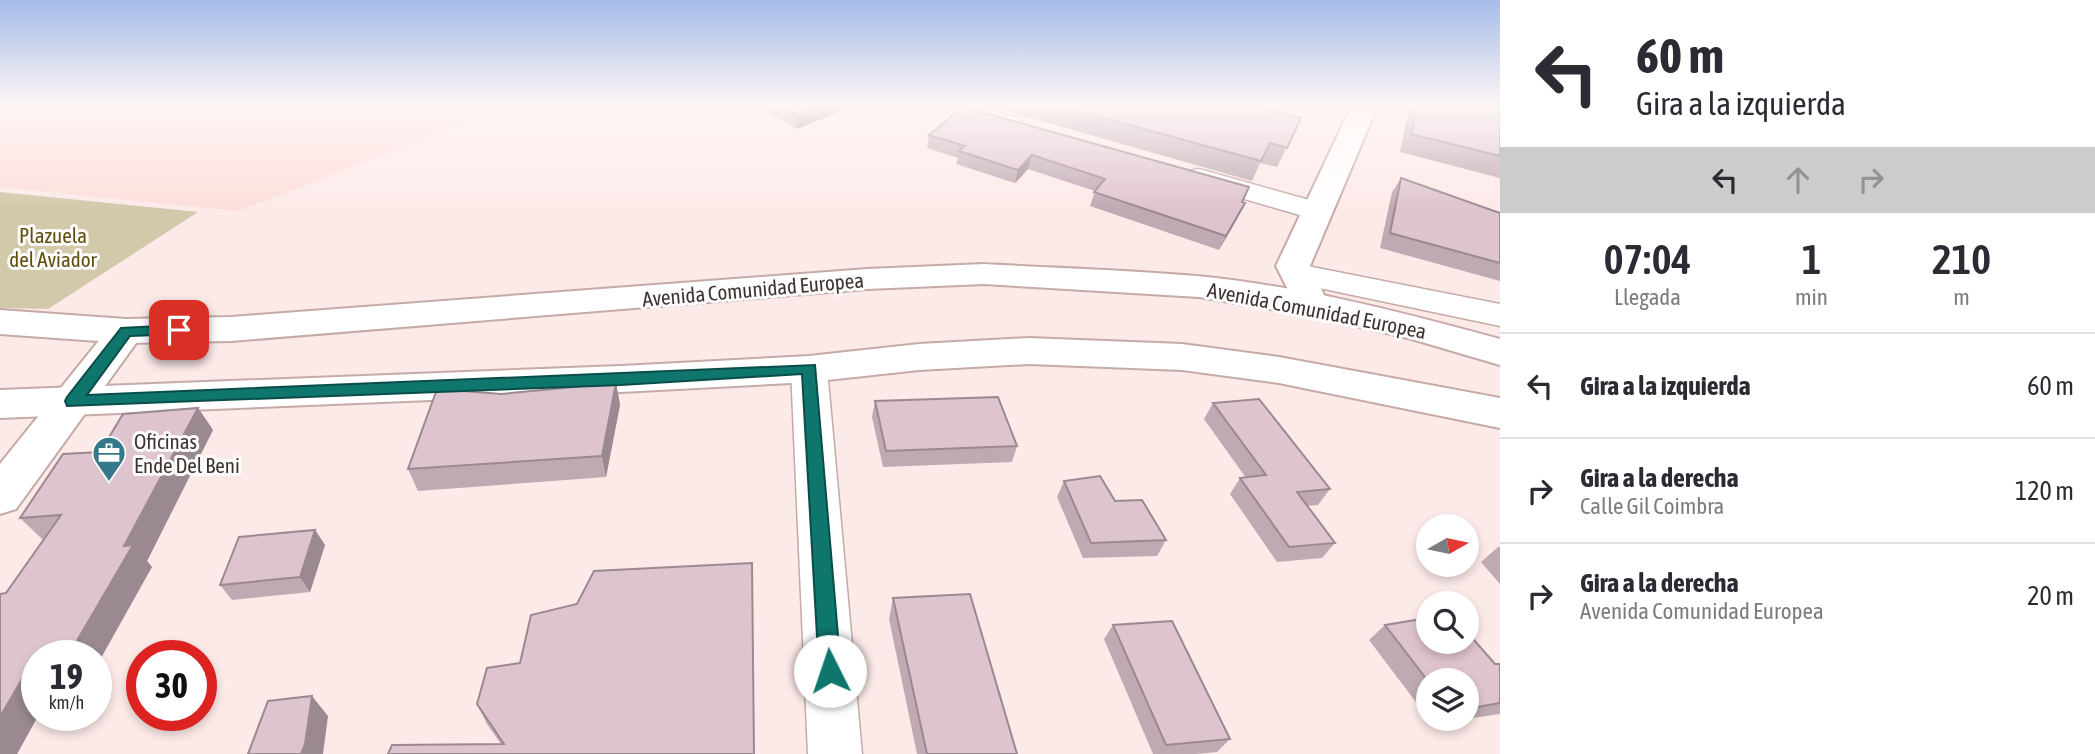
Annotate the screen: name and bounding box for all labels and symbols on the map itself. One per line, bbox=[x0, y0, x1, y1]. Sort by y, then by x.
park label: Plazuela del Aviador bbox=[9, 223, 98, 271]
street label: Avenida Comunidad Europea bbox=[641, 267, 865, 311]
street label: Avenida Comunidad Europea bbox=[1206, 277, 1428, 343]
pin bbox=[149, 300, 209, 360]
place label: Oficinas Ende Del Beni bbox=[134, 429, 240, 477]
office icon: Oficinas Ende Del Beni bbox=[90, 434, 128, 483]
north arrow bbox=[1416, 514, 1479, 578]
position arrow bbox=[793, 634, 867, 708]
speed limit sign: 30 bbox=[126, 640, 217, 731]

